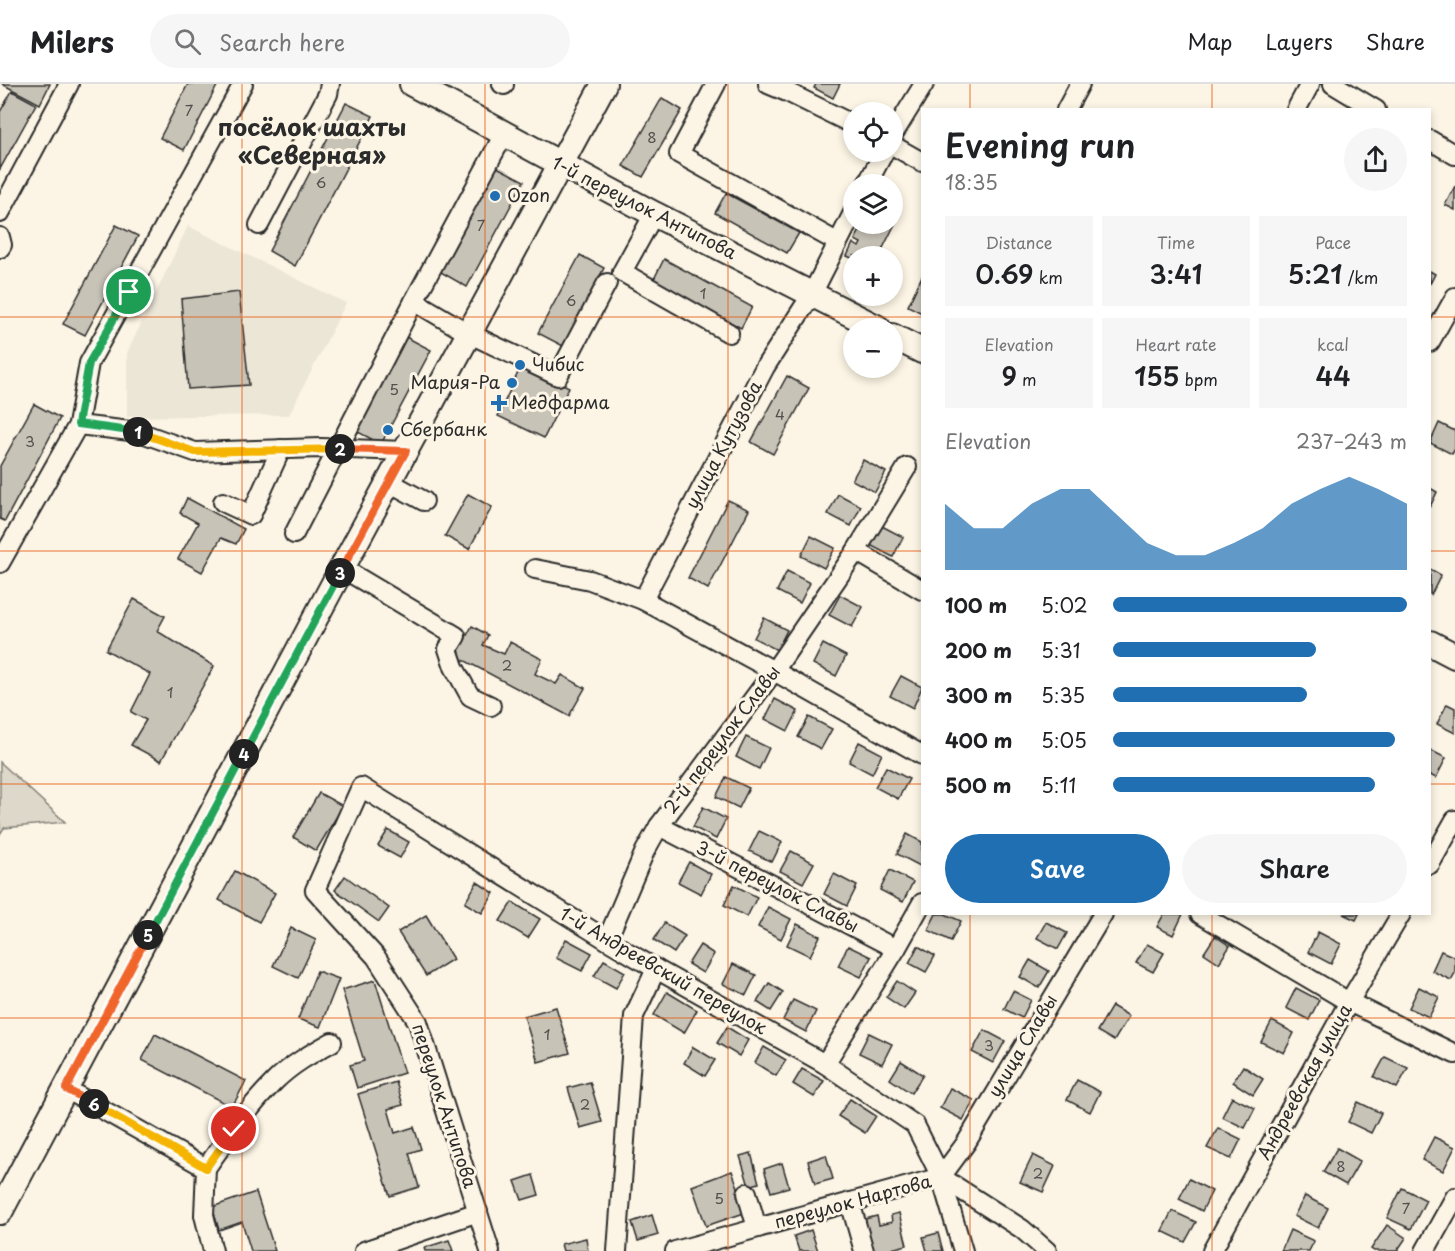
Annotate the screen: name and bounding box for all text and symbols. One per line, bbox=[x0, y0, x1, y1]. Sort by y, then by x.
search box bbox=[150, 14, 570, 68]
text: Milers bbox=[30, 20, 114, 63]
icon: search bbox=[171, 25, 204, 58]
text: Search here bbox=[219, 25, 345, 58]
text: Map bbox=[1188, 25, 1232, 57]
text: Layers bbox=[1265, 25, 1333, 57]
text: Share bbox=[1366, 25, 1425, 57]
house number: 7 bbox=[185, 98, 194, 121]
map controls bbox=[843, 102, 903, 378]
button: locate bbox=[843, 102, 903, 162]
district label: посёлок шахты «Северная» bbox=[218, 108, 406, 172]
text: Evening run bbox=[945, 119, 1136, 169]
house number: 8 bbox=[647, 125, 657, 148]
button: share bbox=[1344, 128, 1407, 191]
street label: 1-й переулок Антипова bbox=[547, 148, 743, 265]
text: 18:35 bbox=[945, 167, 998, 197]
house number: 6 bbox=[316, 170, 326, 193]
button: layers bbox=[843, 174, 903, 234]
place label: Ozon bbox=[507, 181, 550, 208]
marker: Ozon bbox=[488, 189, 502, 203]
house number: 7 bbox=[477, 213, 486, 236]
text: Distance bbox=[985, 230, 1053, 254]
text: Time bbox=[1157, 230, 1195, 254]
text: Pace bbox=[1315, 230, 1351, 254]
button: + bbox=[843, 246, 903, 306]
text: 0.69 bbox=[975, 254, 1034, 293]
text: 3:41 bbox=[1150, 254, 1202, 293]
text: 5:21 bbox=[1288, 254, 1342, 293]
text: km bbox=[1034, 265, 1063, 289]
text: /km bbox=[1342, 265, 1378, 289]
pin bbox=[103, 266, 154, 317]
icon: arrive bbox=[112, 275, 145, 308]
house number: 1 bbox=[700, 281, 706, 304]
house number: 6 bbox=[566, 288, 576, 311]
button: − bbox=[843, 318, 903, 378]
text: Elevation bbox=[984, 332, 1054, 356]
text: Heart rate bbox=[1136, 332, 1216, 356]
text: kcal bbox=[1317, 332, 1349, 356]
place label: Чибис bbox=[532, 350, 584, 377]
text: 9 bbox=[1001, 356, 1017, 395]
text: 155 bbox=[1134, 356, 1179, 395]
text: 44 bbox=[1315, 356, 1351, 395]
marker: Чибис bbox=[513, 358, 527, 372]
text: m bbox=[1017, 367, 1037, 391]
text: bpm bbox=[1179, 367, 1218, 391]
place label: Мария-Ра bbox=[411, 368, 501, 395]
street label: улица Кутузова bbox=[678, 375, 768, 513]
marker: Мария-Ра bbox=[505, 376, 519, 390]
house number: 5 bbox=[389, 377, 399, 400]
place label: Медфарма bbox=[511, 388, 610, 415]
marker: Медфарма bbox=[492, 396, 506, 410]
house number: 4 bbox=[775, 402, 785, 425]
place label: Сбербанк bbox=[400, 415, 487, 442]
pin: 1 bbox=[123, 417, 153, 447]
text: 1 bbox=[134, 420, 142, 444]
marker: Сбербанк bbox=[381, 423, 395, 437]
text: Elevation bbox=[945, 426, 1031, 456]
text: 237–243 m bbox=[1296, 426, 1407, 456]
house number: 3 bbox=[25, 429, 35, 452]
pin: 2 bbox=[325, 434, 355, 464]
text: 2 bbox=[334, 437, 346, 461]
pin: 3 bbox=[325, 558, 355, 588]
text: 3 bbox=[335, 561, 345, 585]
text: 100 m bbox=[945, 590, 1007, 620]
text: 5:02 bbox=[1041, 590, 1088, 620]
text: 200 m bbox=[945, 635, 1012, 665]
text: 5:31 bbox=[1041, 635, 1081, 665]
house number: 2 bbox=[502, 653, 512, 676]
street label: 2-й переулок Славы bbox=[656, 659, 786, 819]
house number: 1 bbox=[167, 680, 173, 703]
text: 300 m bbox=[945, 680, 1013, 710]
text: 5:35 bbox=[1041, 680, 1085, 710]
text: 400 m bbox=[945, 725, 1013, 755]
text: 5:05 bbox=[1041, 725, 1087, 755]
pin: 4 bbox=[229, 739, 259, 769]
text: 4 bbox=[239, 742, 249, 766]
text: 500 m bbox=[945, 770, 1012, 800]
text: 5:11 bbox=[1041, 770, 1076, 800]
street label: 3-й переулок Славы bbox=[692, 833, 864, 938]
button: Save bbox=[945, 834, 1170, 903]
button: Share bbox=[1182, 834, 1407, 903]
street label: 1-й Андреевский переулок bbox=[555, 899, 773, 1040]
pin: 5 bbox=[133, 920, 163, 950]
text: 5 bbox=[143, 923, 153, 947]
street label: улица Славы bbox=[980, 989, 1063, 1102]
street label: Андреевская улица bbox=[1250, 998, 1358, 1164]
street label: переулок Антипова bbox=[406, 1020, 485, 1192]
house number: 1 bbox=[544, 1022, 550, 1045]
house number: 3 bbox=[984, 1033, 994, 1056]
pin: 6 bbox=[79, 1089, 109, 1119]
text: 6 bbox=[88, 1092, 100, 1116]
house number: 2 bbox=[580, 1092, 590, 1115]
pin bbox=[208, 1103, 259, 1154]
icon: check bbox=[217, 1112, 250, 1145]
house number: 8 bbox=[1336, 1154, 1346, 1177]
house number: 2 bbox=[1033, 1161, 1043, 1184]
street label: переулок Нартова bbox=[771, 1166, 935, 1235]
house number: 5 bbox=[714, 1186, 724, 1209]
house number: 7 bbox=[1402, 1196, 1411, 1219]

